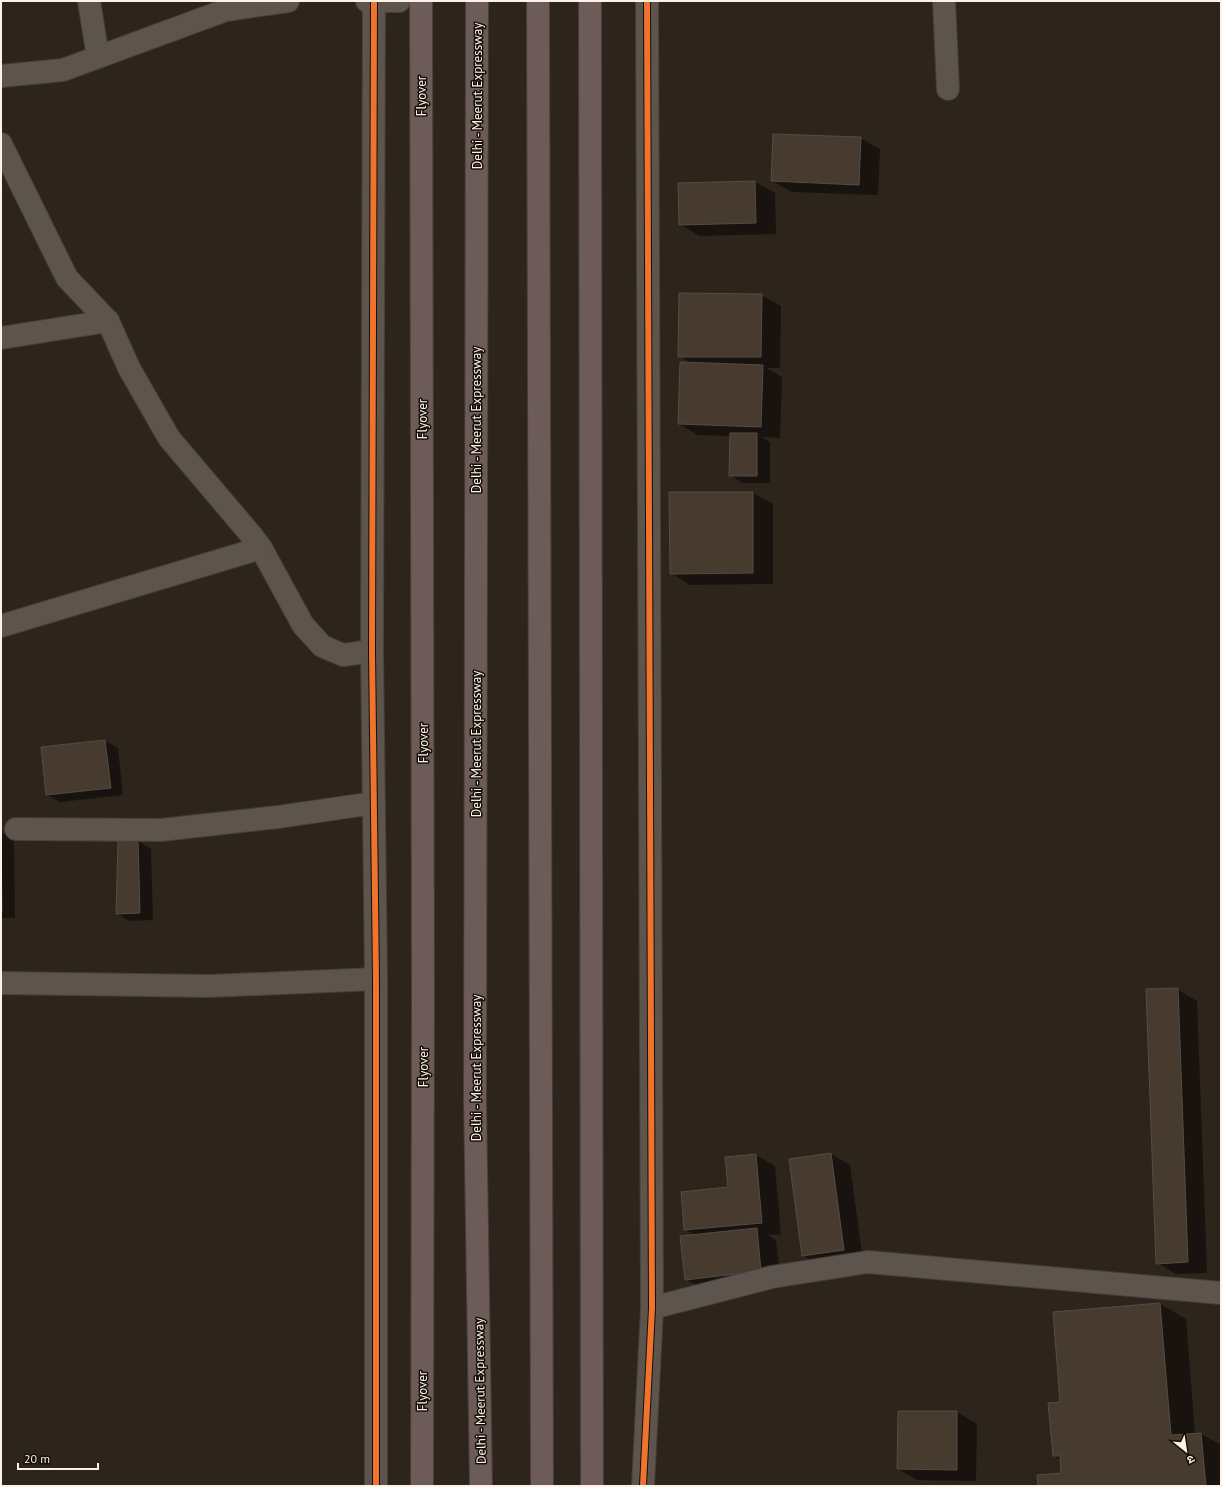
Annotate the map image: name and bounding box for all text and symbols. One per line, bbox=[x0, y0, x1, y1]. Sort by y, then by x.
street label: Delhi - Meerut Expressway bbox=[469, 23, 486, 169]
street label: Flyover bbox=[413, 75, 430, 116]
street label: Delhi - Meerut Expressway bbox=[468, 347, 485, 493]
street label: Flyover bbox=[414, 398, 431, 439]
street label: Delhi - Meerut Expressway bbox=[468, 671, 485, 817]
street label: Flyover bbox=[415, 722, 432, 763]
street label: Delhi - Meerut Expressway bbox=[468, 995, 485, 1141]
street label: Flyover bbox=[415, 1046, 432, 1087]
street label: Delhi - Meerut Expressway bbox=[470, 1318, 490, 1464]
street label: Flyover bbox=[414, 1370, 431, 1411]
north arrow bbox=[1166, 1431, 1206, 1471]
scale bar bbox=[18, 1445, 98, 1471]
text: 20 m bbox=[24, 1451, 50, 1466]
text: उ bbox=[1184, 1452, 1197, 1468]

